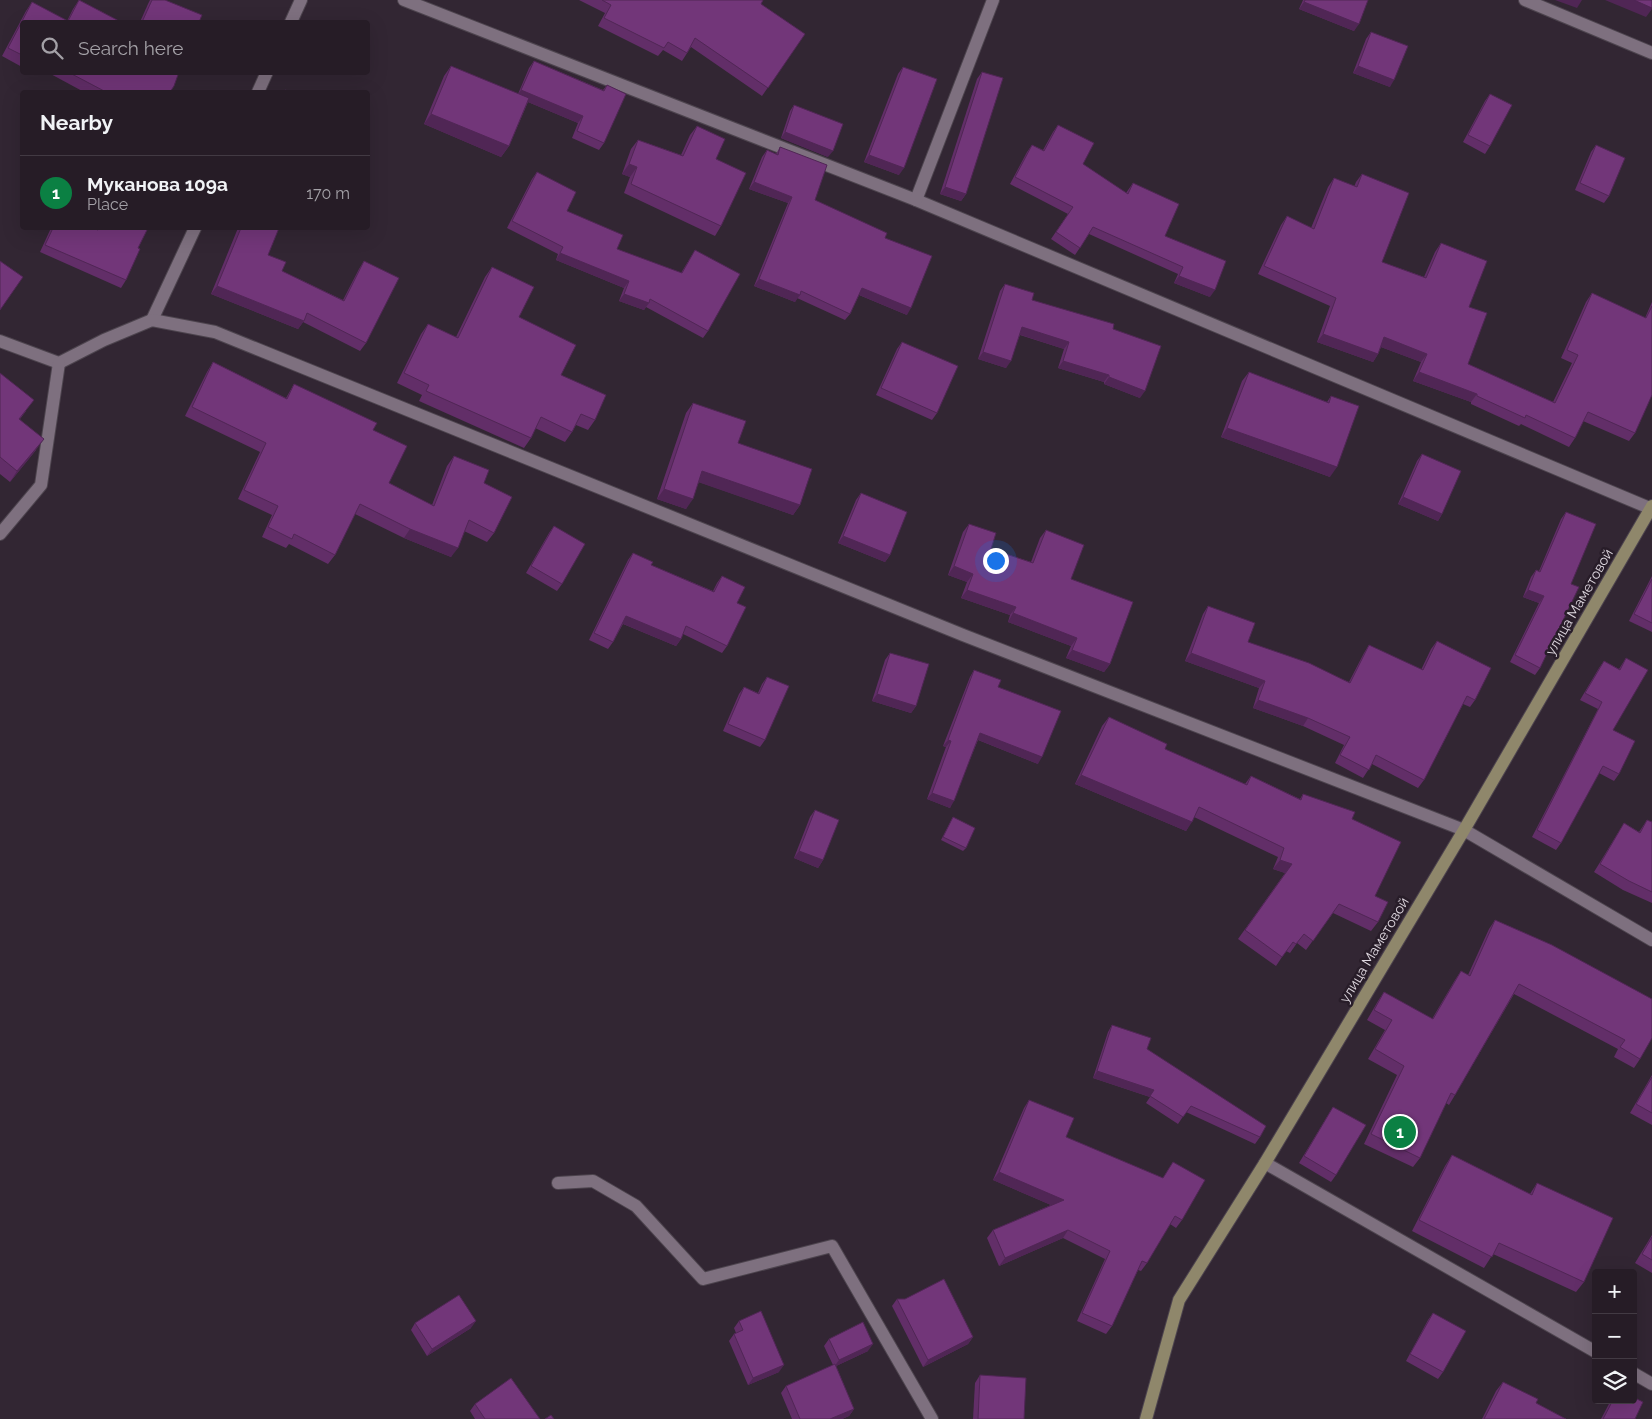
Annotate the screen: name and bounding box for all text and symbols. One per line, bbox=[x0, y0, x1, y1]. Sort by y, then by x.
search box bbox=[20, 20, 370, 75]
icon: search bbox=[38, 34, 66, 62]
text: Search here bbox=[78, 37, 184, 59]
text: Nearby bbox=[40, 110, 113, 135]
text: Муканова 109а bbox=[87, 173, 228, 195]
text: 1 bbox=[52, 184, 60, 203]
text: 170 m bbox=[306, 184, 350, 203]
text: Place bbox=[87, 195, 128, 214]
street label: улица Маметовой bbox=[1542, 546, 1616, 658]
your location bbox=[983, 548, 1009, 574]
street label: улица Маметовой bbox=[1336, 894, 1412, 1006]
pin: 1 bbox=[1384, 1113, 1416, 1151]
map controls bbox=[1592, 1269, 1637, 1404]
button: + bbox=[1592, 1269, 1637, 1314]
button: − bbox=[1592, 1314, 1637, 1359]
button: layers bbox=[1592, 1359, 1637, 1404]

